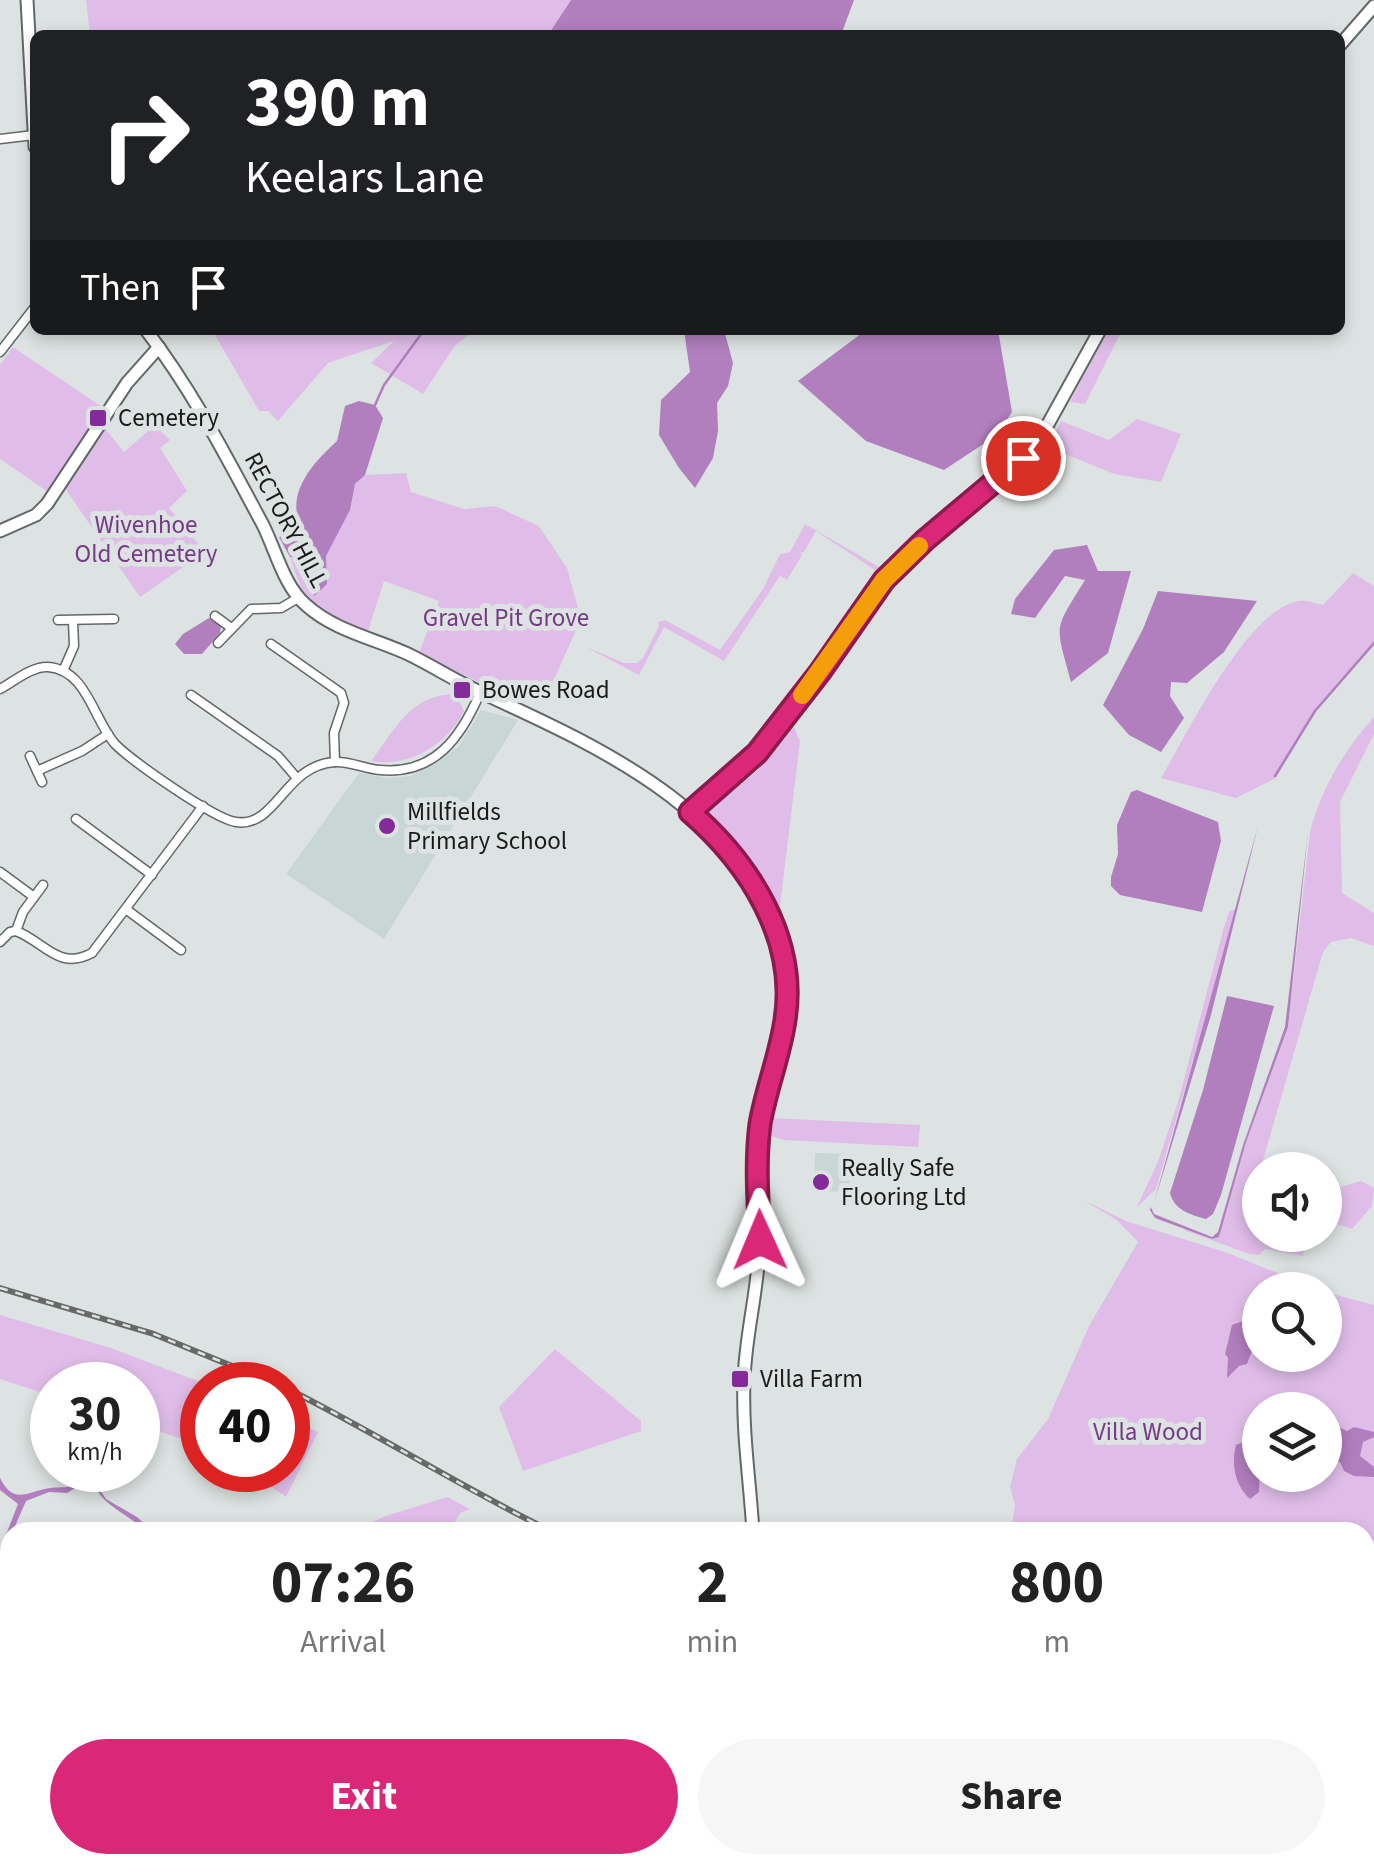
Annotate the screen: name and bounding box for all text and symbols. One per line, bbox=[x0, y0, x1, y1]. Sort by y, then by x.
text: 390 m bbox=[245, 53, 430, 153]
icon: right bbox=[80, 70, 210, 200]
text: Keelars Lane bbox=[245, 146, 484, 210]
icon: arrive bbox=[181, 260, 236, 315]
text: Then bbox=[80, 261, 161, 315]
place label: Cemetery bbox=[118, 400, 219, 436]
marker: Cemetery bbox=[87, 407, 109, 429]
pin bbox=[981, 416, 1066, 501]
icon: arrive bbox=[996, 431, 1051, 486]
street label: RECTORY HILL bbox=[235, 446, 337, 594]
park label: Wivenhoe Old Cemetery bbox=[75, 507, 218, 572]
park label: Gravel Pit Grove bbox=[423, 600, 589, 636]
place label: Bowes Road bbox=[482, 672, 610, 708]
marker: Bowes Road bbox=[451, 679, 473, 701]
place label: Millfields Primary School bbox=[407, 794, 567, 859]
marker: Millfields Primary School bbox=[376, 815, 398, 837]
place label: Really Safe Flooring Ltd bbox=[841, 1150, 967, 1215]
map controls bbox=[1242, 1152, 1342, 1492]
button: sound bbox=[1242, 1152, 1342, 1252]
marker: Really Safe Flooring Ltd bbox=[810, 1171, 832, 1193]
position arrow bbox=[708, 1188, 812, 1292]
button: search bbox=[1242, 1272, 1342, 1372]
place label: Villa Farm bbox=[760, 1361, 863, 1397]
speed limit sign: 40 bbox=[180, 1362, 310, 1492]
marker: Villa Farm bbox=[729, 1368, 751, 1390]
text: 30 bbox=[69, 1379, 121, 1450]
button: layers bbox=[1242, 1392, 1342, 1492]
park label: Villa Wood bbox=[1093, 1414, 1203, 1450]
text: km/h bbox=[67, 1434, 123, 1470]
text: 07:26 bbox=[271, 1541, 416, 1626]
text: 2 bbox=[697, 1541, 728, 1626]
text: 800 bbox=[1009, 1541, 1104, 1626]
text: Arrival bbox=[300, 1619, 386, 1665]
text: min bbox=[686, 1619, 738, 1665]
text: m bbox=[1043, 1619, 1070, 1665]
button: Exit bbox=[50, 1739, 678, 1854]
button: Share bbox=[698, 1739, 1325, 1854]

